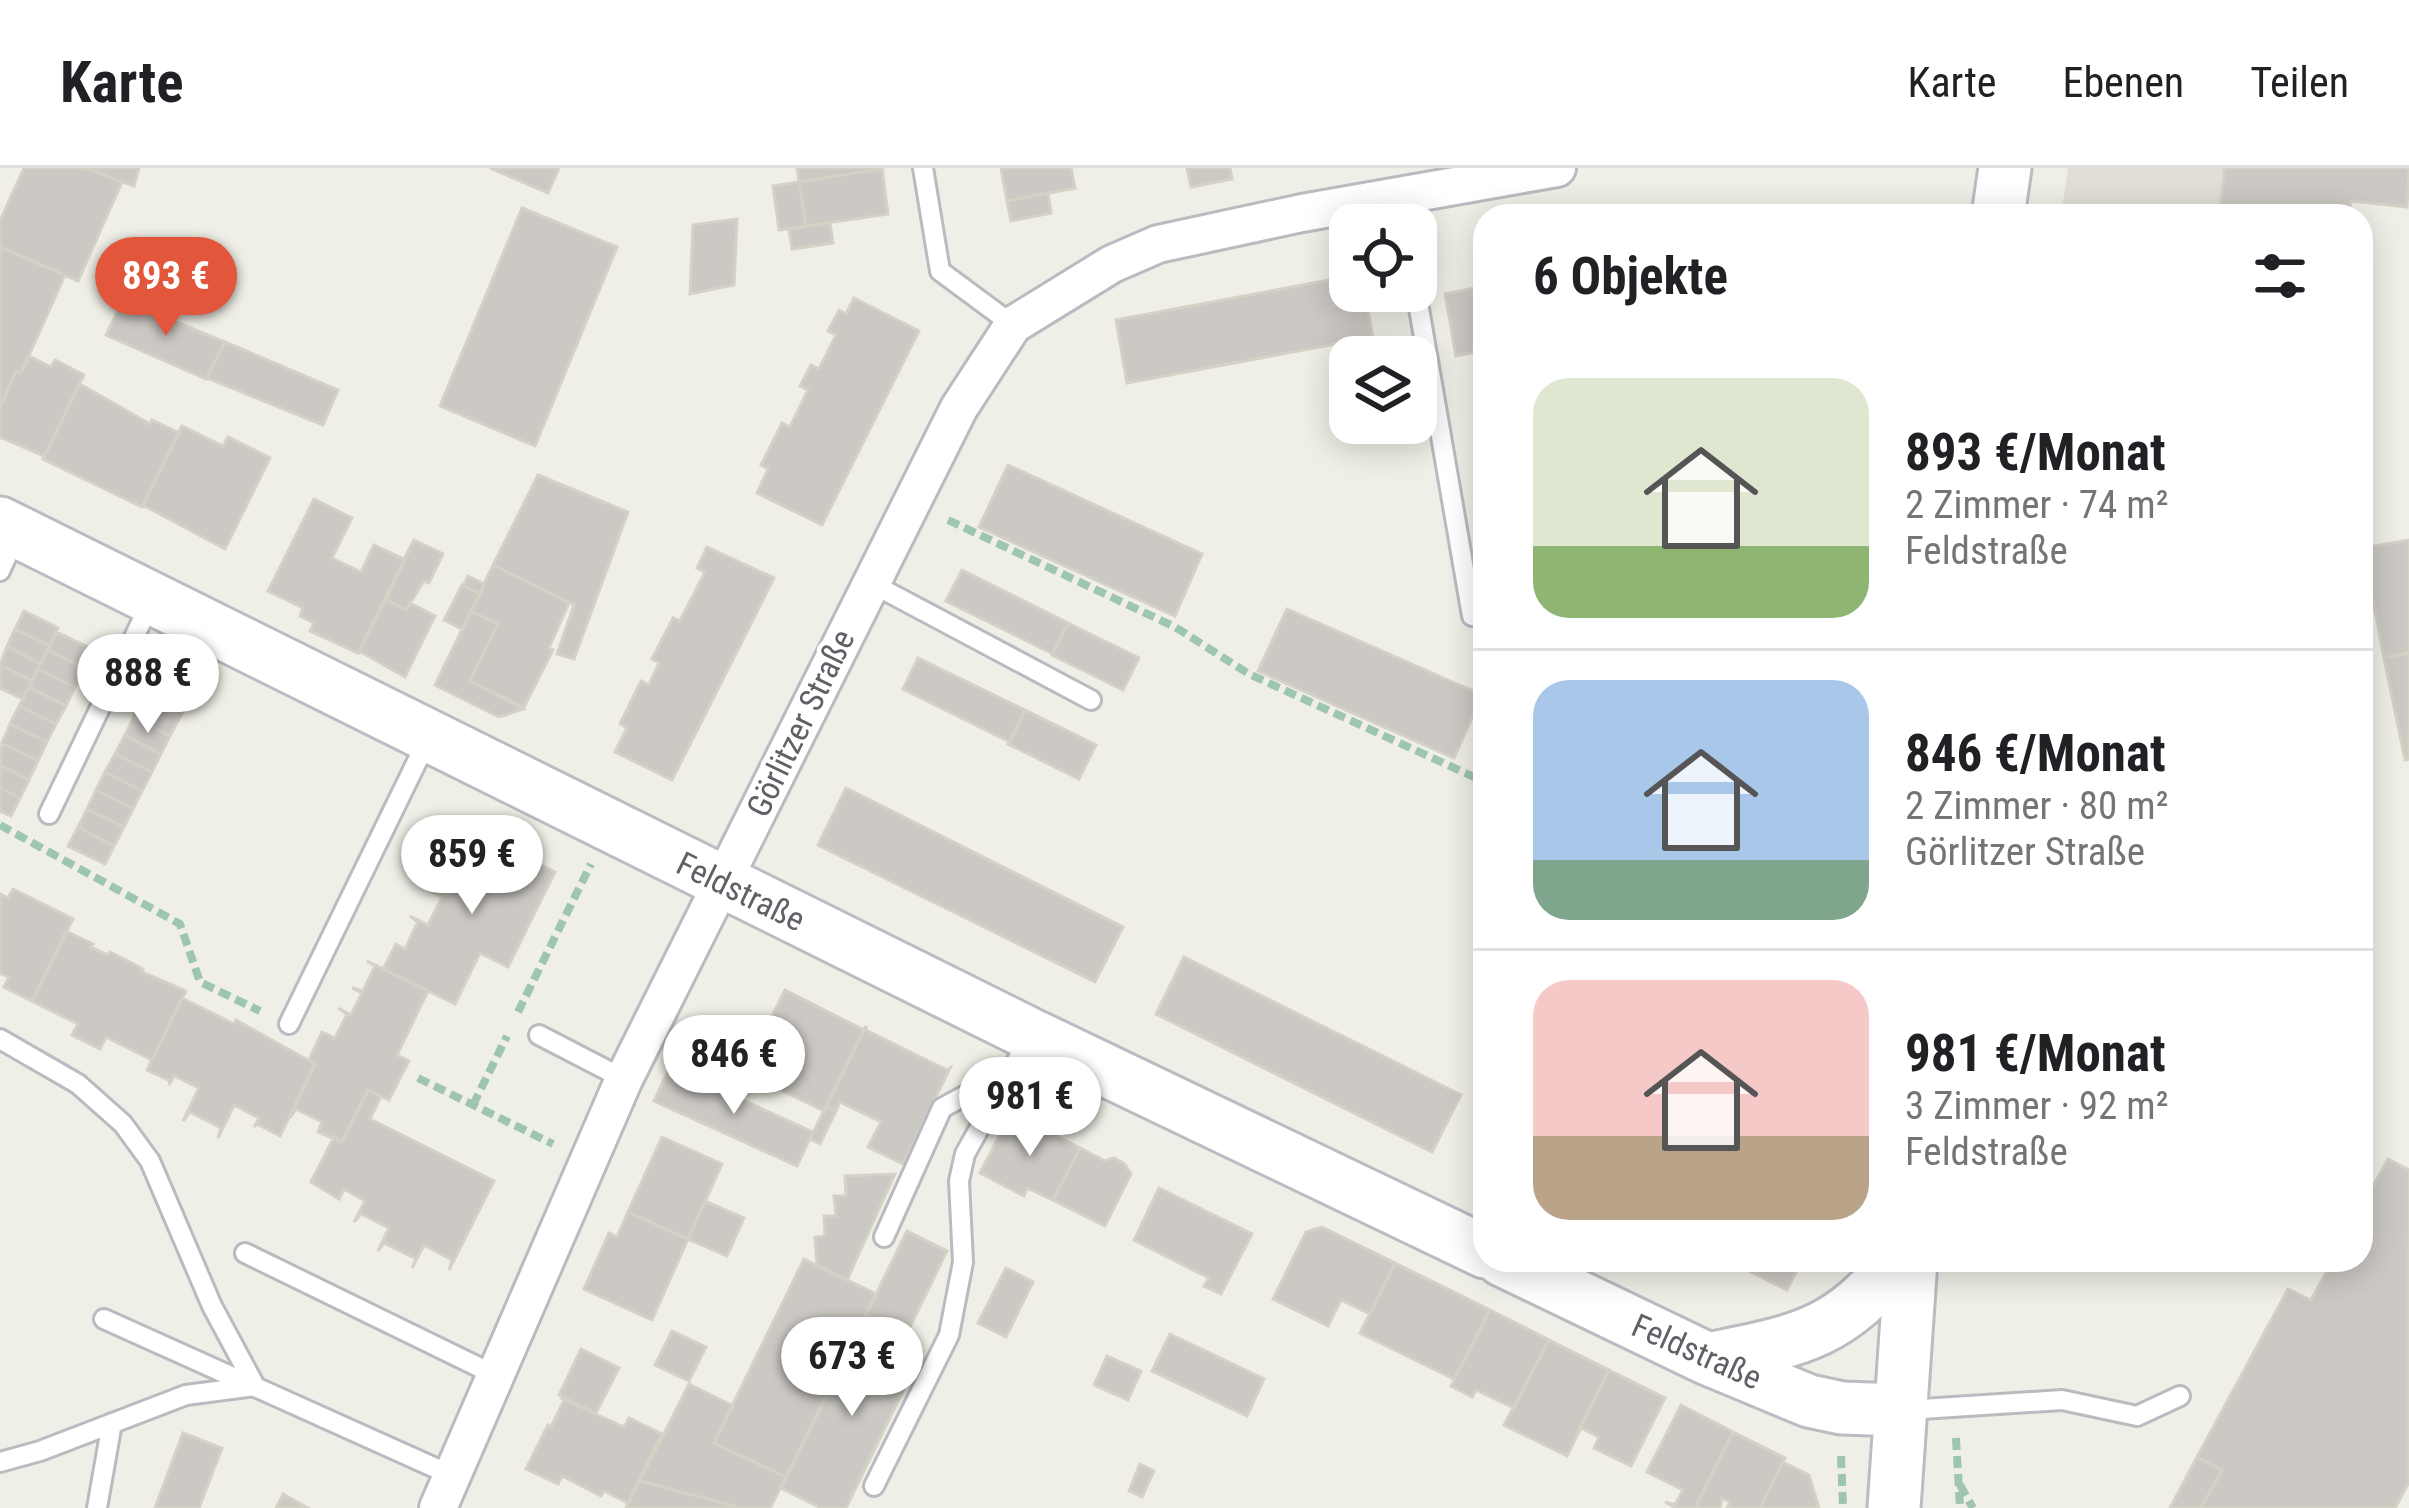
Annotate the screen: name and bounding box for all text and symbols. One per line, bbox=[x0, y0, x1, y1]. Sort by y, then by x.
text: Karte bbox=[60, 49, 183, 116]
text: Karte bbox=[1908, 58, 1997, 107]
text: Ebenen bbox=[2063, 58, 2184, 107]
text: Teilen bbox=[2250, 58, 2349, 107]
map controls bbox=[1329, 204, 1437, 444]
button: locate bbox=[1329, 204, 1437, 312]
pin: 893 € bbox=[82, 237, 250, 339]
icon: filters bbox=[2247, 243, 2313, 309]
text: 6 Objekte bbox=[1533, 247, 1728, 306]
text: 893 € bbox=[122, 253, 210, 299]
button: layers bbox=[1329, 336, 1437, 444]
text: 893 €/Monat bbox=[1905, 423, 2166, 482]
icon: home bbox=[1629, 426, 1773, 570]
text: 2 Zimmer · 74 m² bbox=[1905, 482, 2169, 528]
text: Feldstraße bbox=[1905, 528, 2068, 574]
street label: Görlitzer Straße bbox=[738, 623, 863, 823]
pin: 888 € bbox=[64, 634, 232, 736]
text: 888 € bbox=[104, 650, 192, 696]
text: 846 €/Monat bbox=[1905, 724, 2166, 783]
icon: home bbox=[1629, 728, 1773, 872]
text: 2 Zimmer · 80 m² bbox=[1905, 783, 2169, 829]
pin: 859 € bbox=[388, 815, 556, 917]
text: Görlitzer Straße bbox=[1905, 829, 2145, 875]
text: 859 € bbox=[428, 831, 516, 877]
street label: Feldstraße bbox=[670, 844, 811, 939]
pin: 846 € bbox=[650, 1015, 818, 1117]
text: 981 €/Monat bbox=[1905, 1024, 2166, 1083]
icon: home bbox=[1629, 1028, 1773, 1172]
text: 846 € bbox=[690, 1031, 778, 1077]
pin: 981 € bbox=[946, 1057, 1114, 1159]
text: 981 € bbox=[986, 1073, 1074, 1119]
text: 3 Zimmer · 92 m² bbox=[1905, 1083, 2169, 1129]
text: Feldstraße bbox=[1905, 1129, 2068, 1175]
street label: Feldstraße bbox=[1626, 1306, 1768, 1397]
pin: 673 € bbox=[768, 1317, 936, 1419]
text: 673 € bbox=[808, 1333, 896, 1379]

